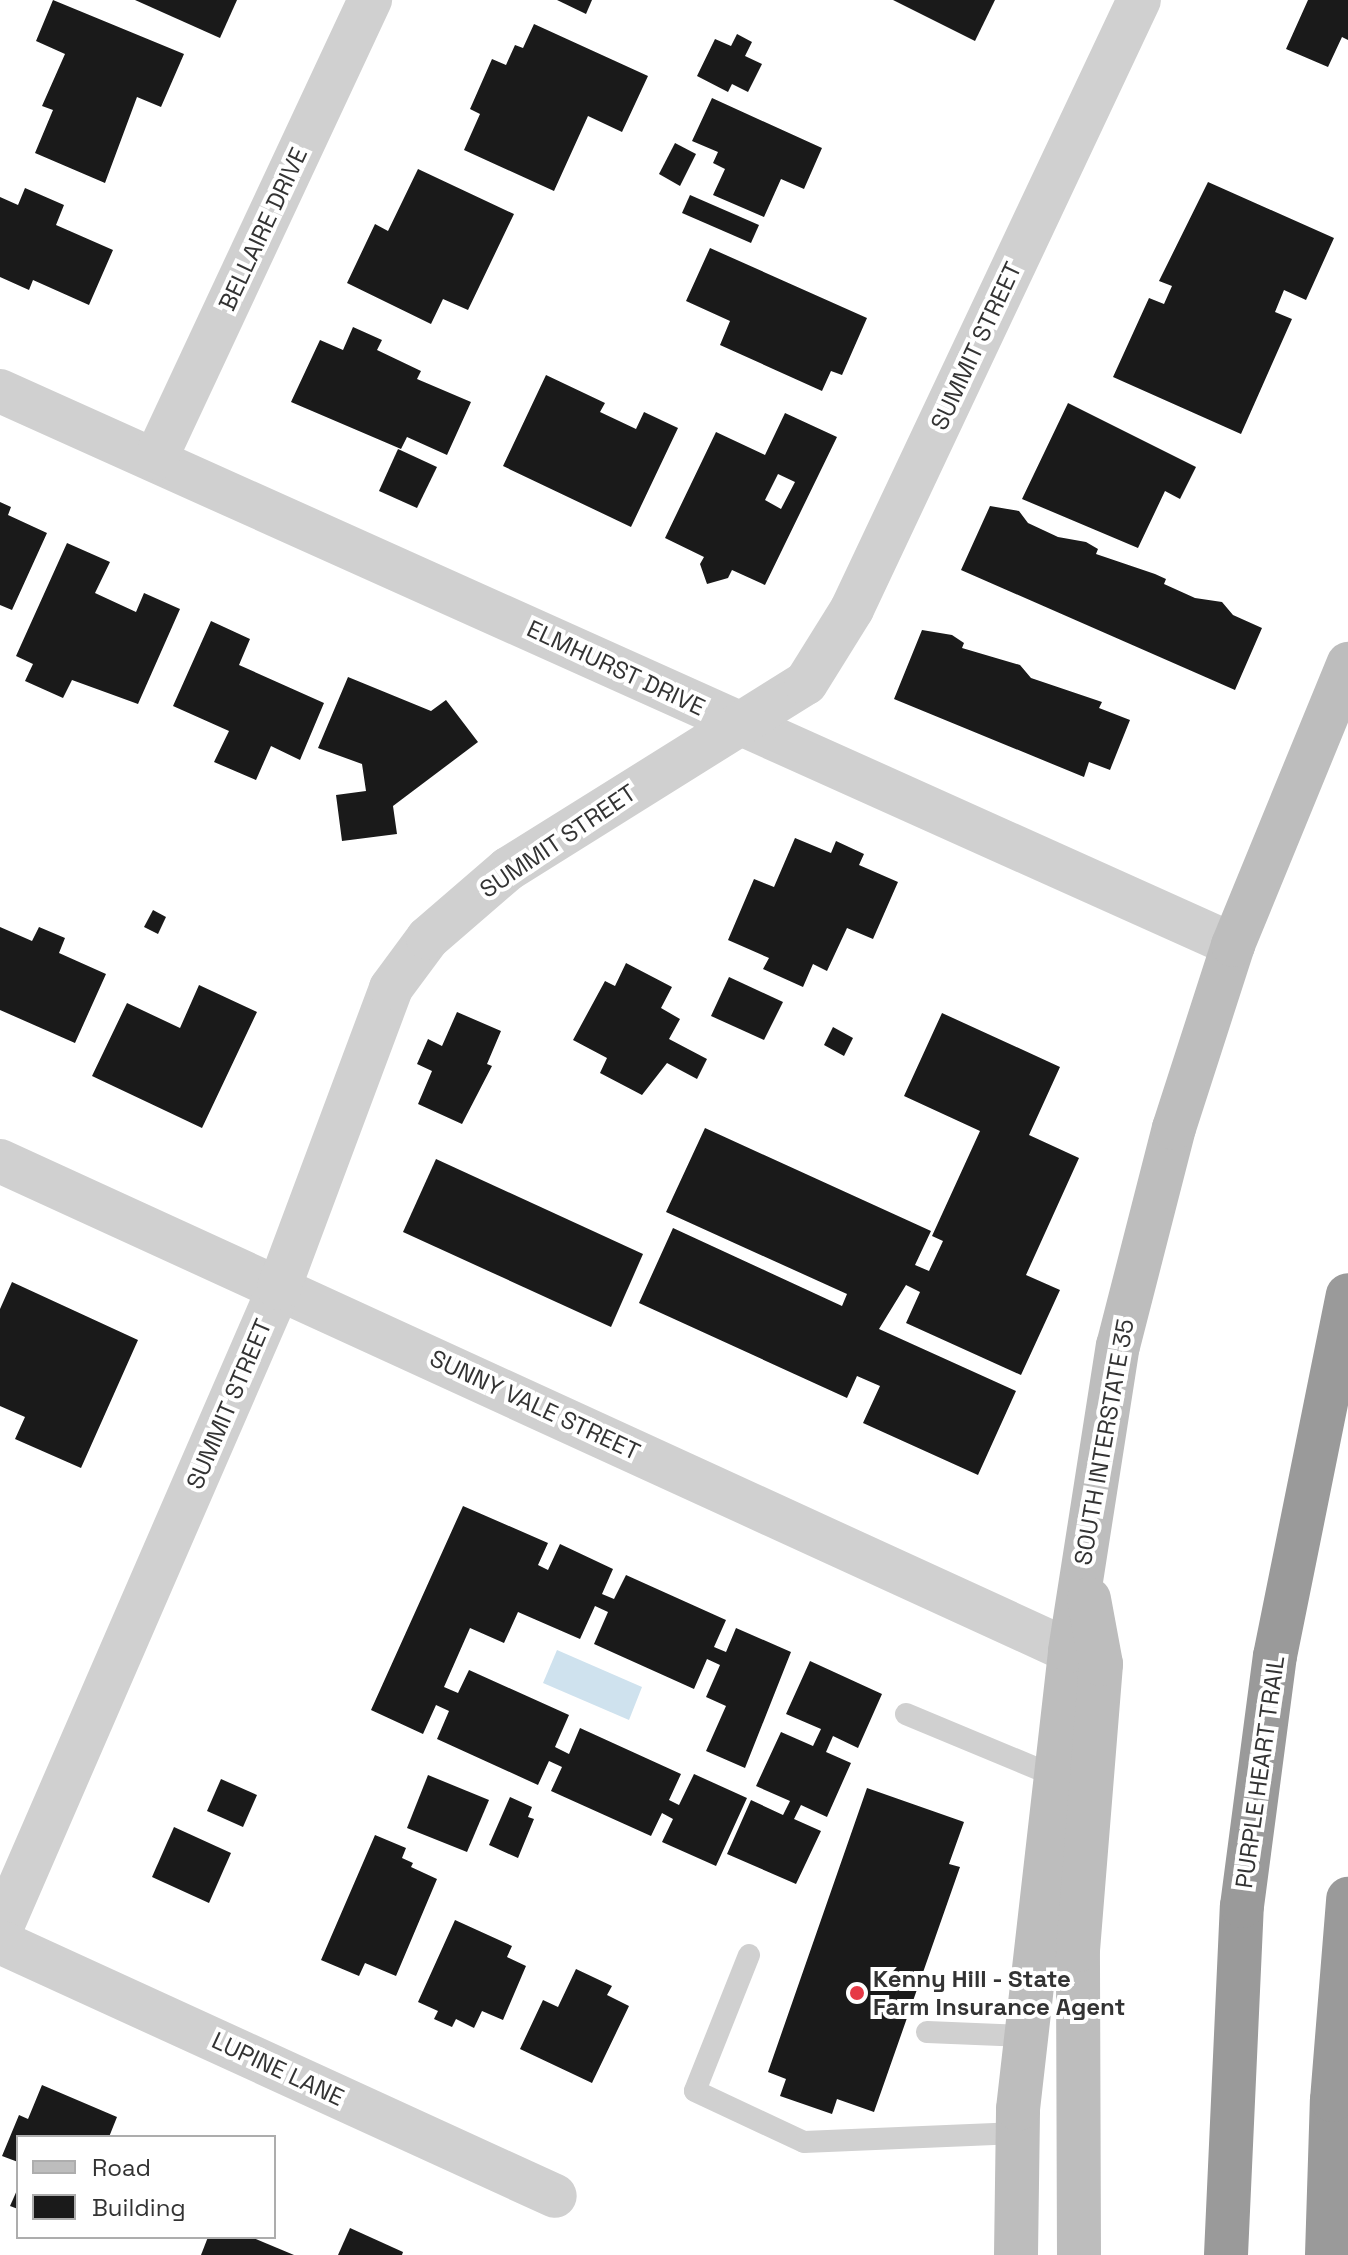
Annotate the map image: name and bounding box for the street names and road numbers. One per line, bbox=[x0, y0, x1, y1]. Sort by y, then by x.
street label: BELLAIRE DRIVE bbox=[213, 143, 313, 315]
street label: SUMMIT STREET bbox=[924, 257, 1028, 435]
street label: ELMHURST DRIVE bbox=[522, 614, 710, 722]
street label: SUMMIT STREET bbox=[474, 778, 642, 904]
street label: SUMMIT STREET bbox=[180, 1314, 278, 1494]
street label: SOUTH INTERSTATE 35 bbox=[1068, 1317, 1140, 1567]
street label: SUNNY VALE STREET bbox=[425, 1344, 645, 1466]
street label: PURPLE HEART TRAIL bbox=[1229, 1653, 1291, 1891]
street label: LUPINE LANE bbox=[207, 2026, 349, 2112]

